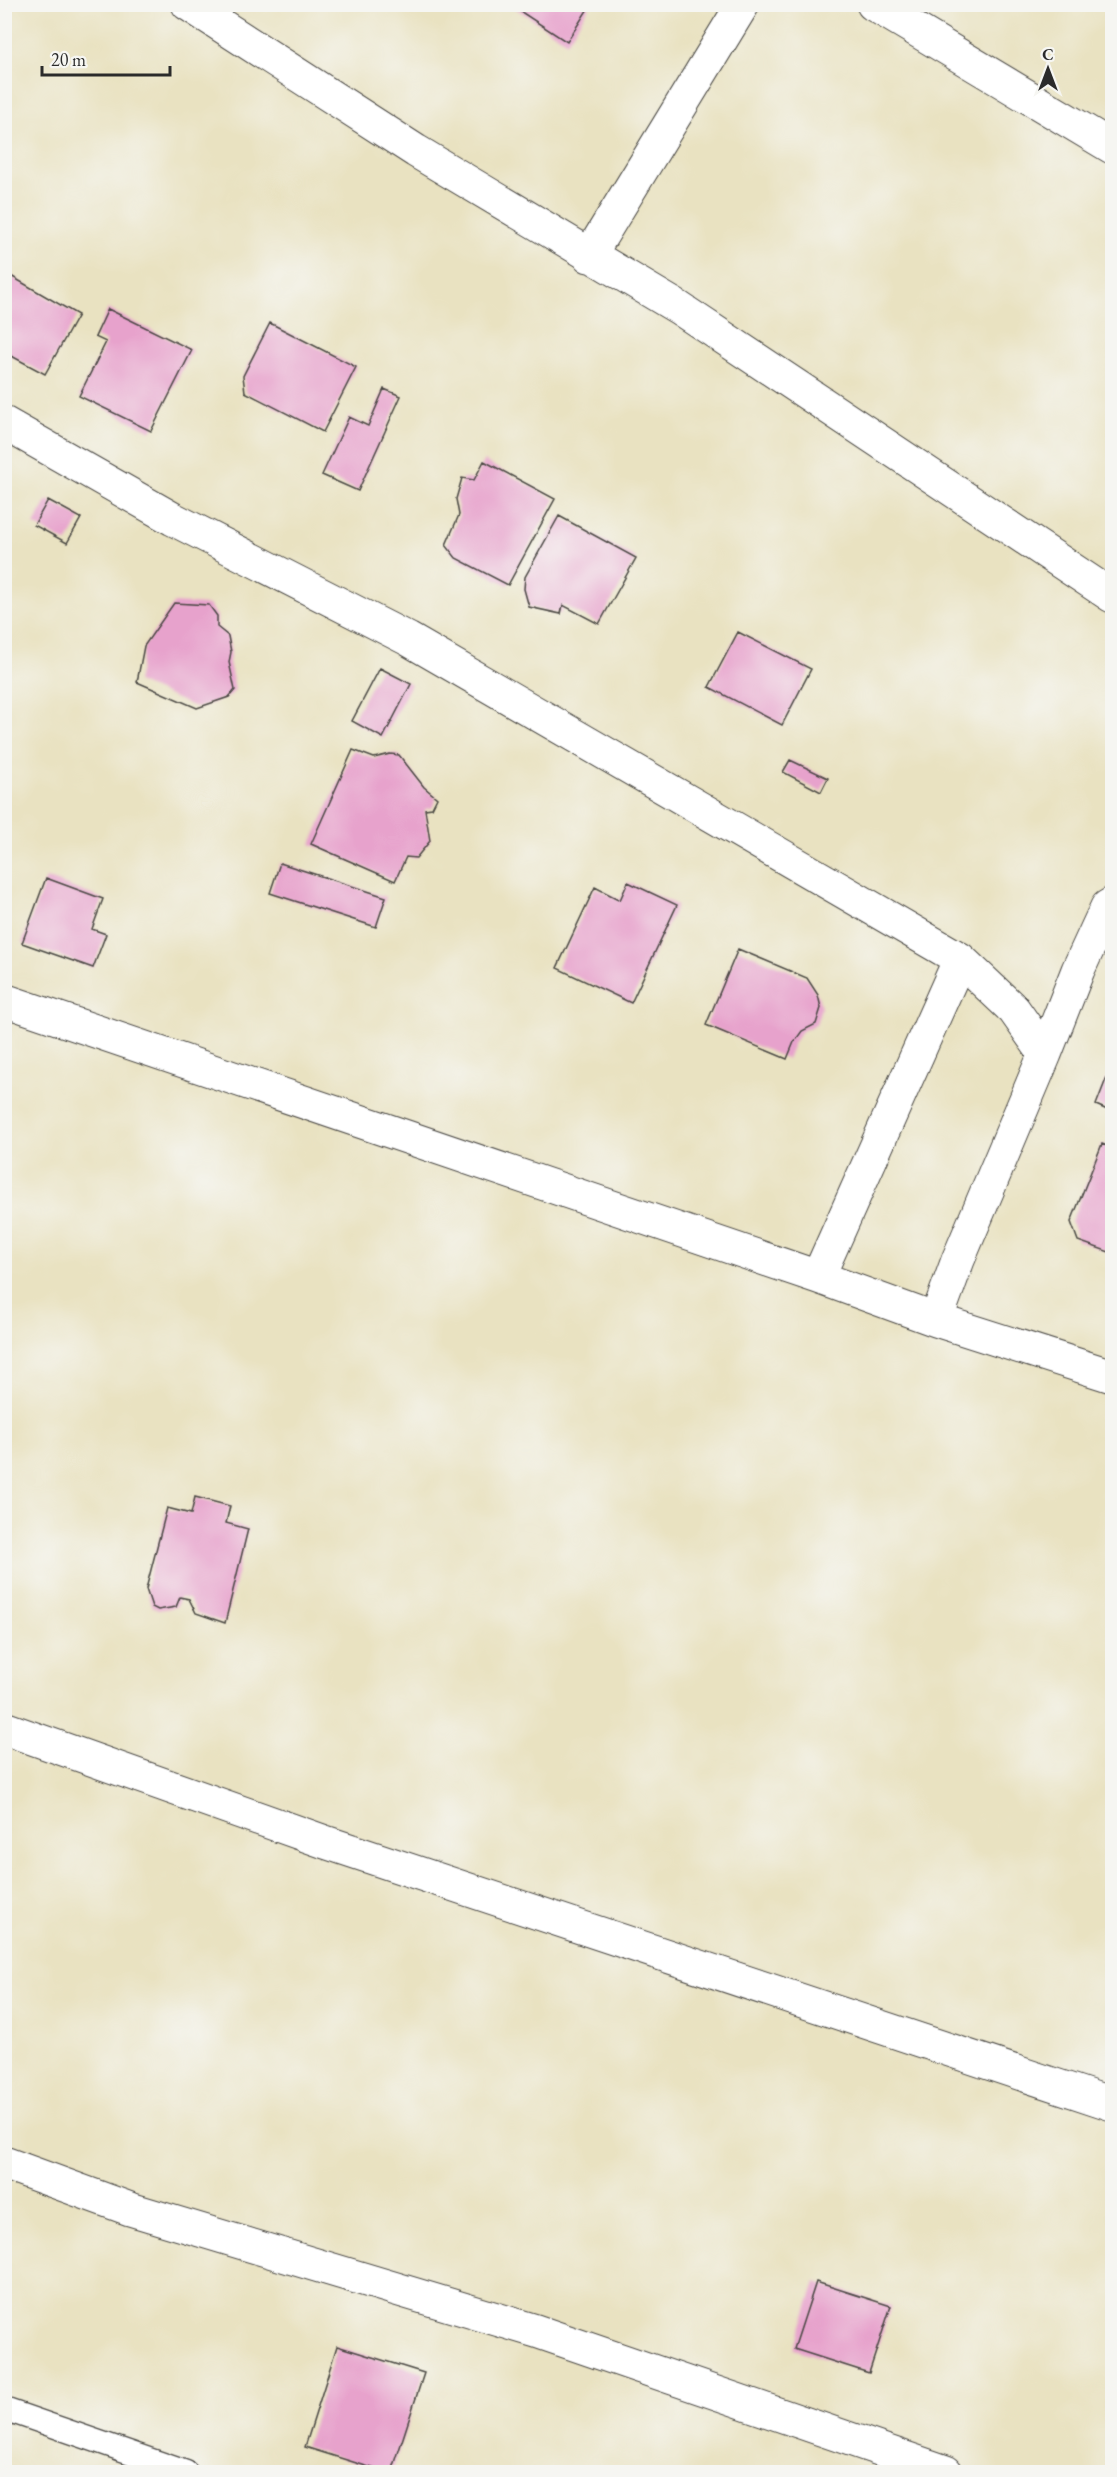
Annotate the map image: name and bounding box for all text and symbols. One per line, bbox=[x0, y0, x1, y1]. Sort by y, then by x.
scale bar bbox=[42, 39, 170, 77]
north arrow bbox=[1018, 39, 1078, 99]
text: С bbox=[1042, 44, 1054, 65]
text: 20 m bbox=[51, 48, 86, 71]

